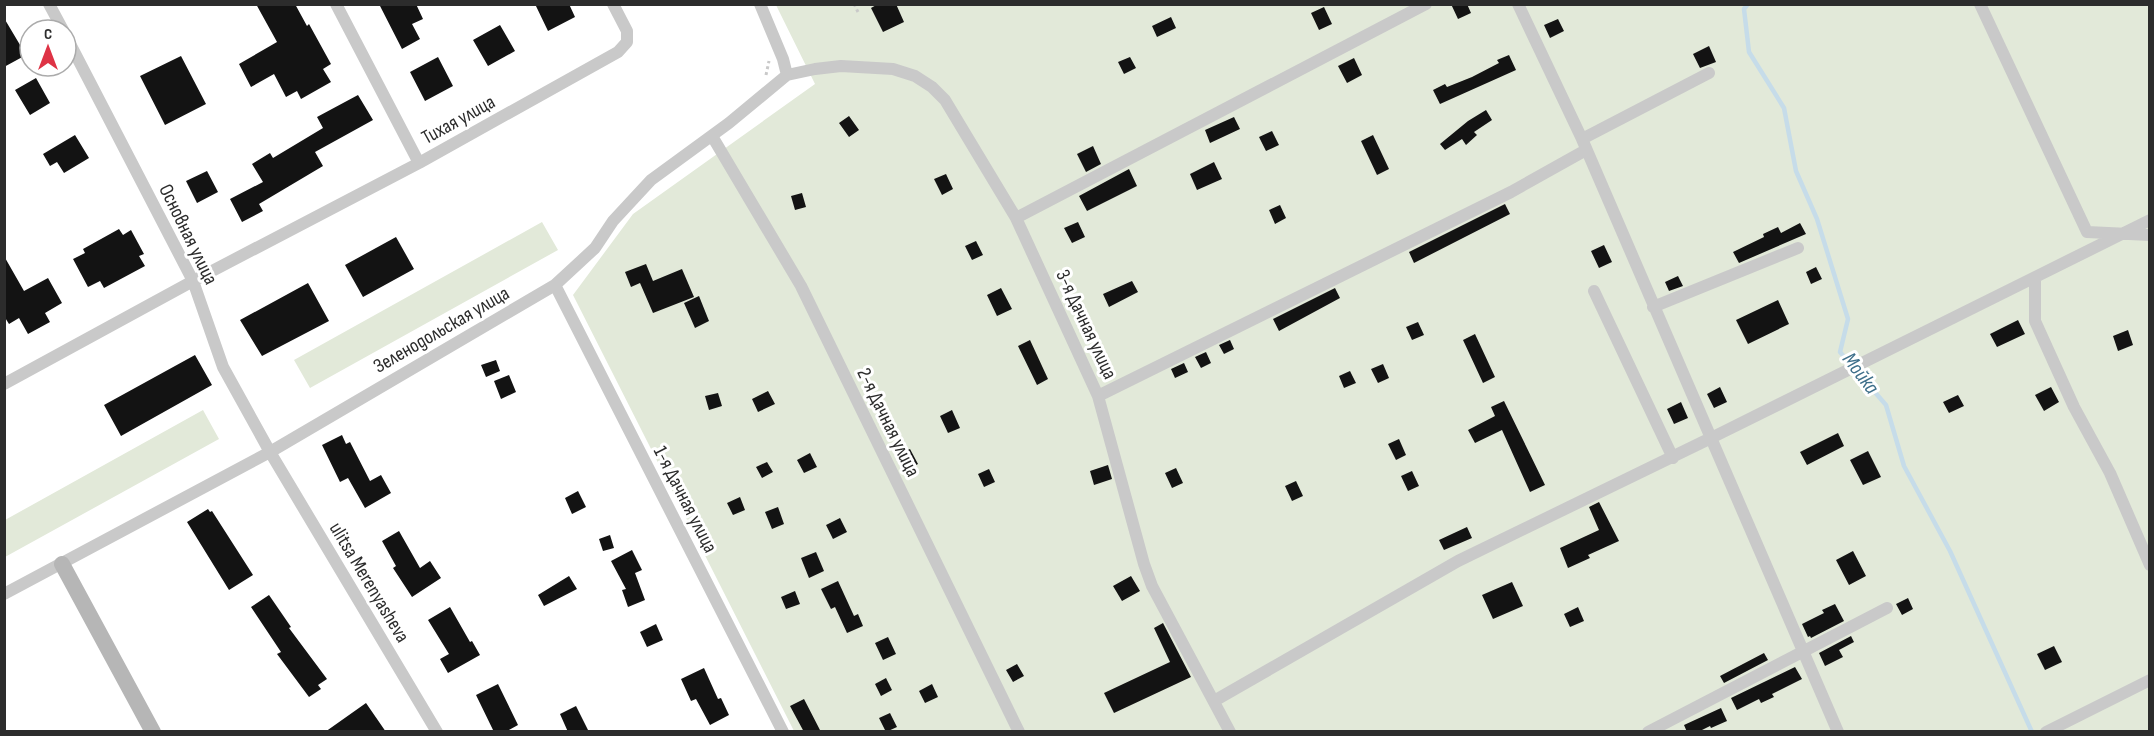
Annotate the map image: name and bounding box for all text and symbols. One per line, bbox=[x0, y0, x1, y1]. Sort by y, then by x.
north arrow bbox=[18, 18, 78, 78]
text: С bbox=[44, 25, 52, 44]
street label: Тихая улица bbox=[418, 90, 499, 150]
street label: Основная улица bbox=[153, 180, 223, 289]
street label: 3-я Дачная улица bbox=[1050, 266, 1122, 383]
street label: Зеленодольская улица bbox=[369, 281, 514, 378]
water label: Мойка bbox=[1837, 348, 1885, 399]
street label: 2-я Дачная улица bbox=[851, 364, 925, 481]
street label: 1-я Дачная улица bbox=[648, 442, 722, 557]
street label: ulitsa Merenyasheva bbox=[324, 518, 414, 647]

